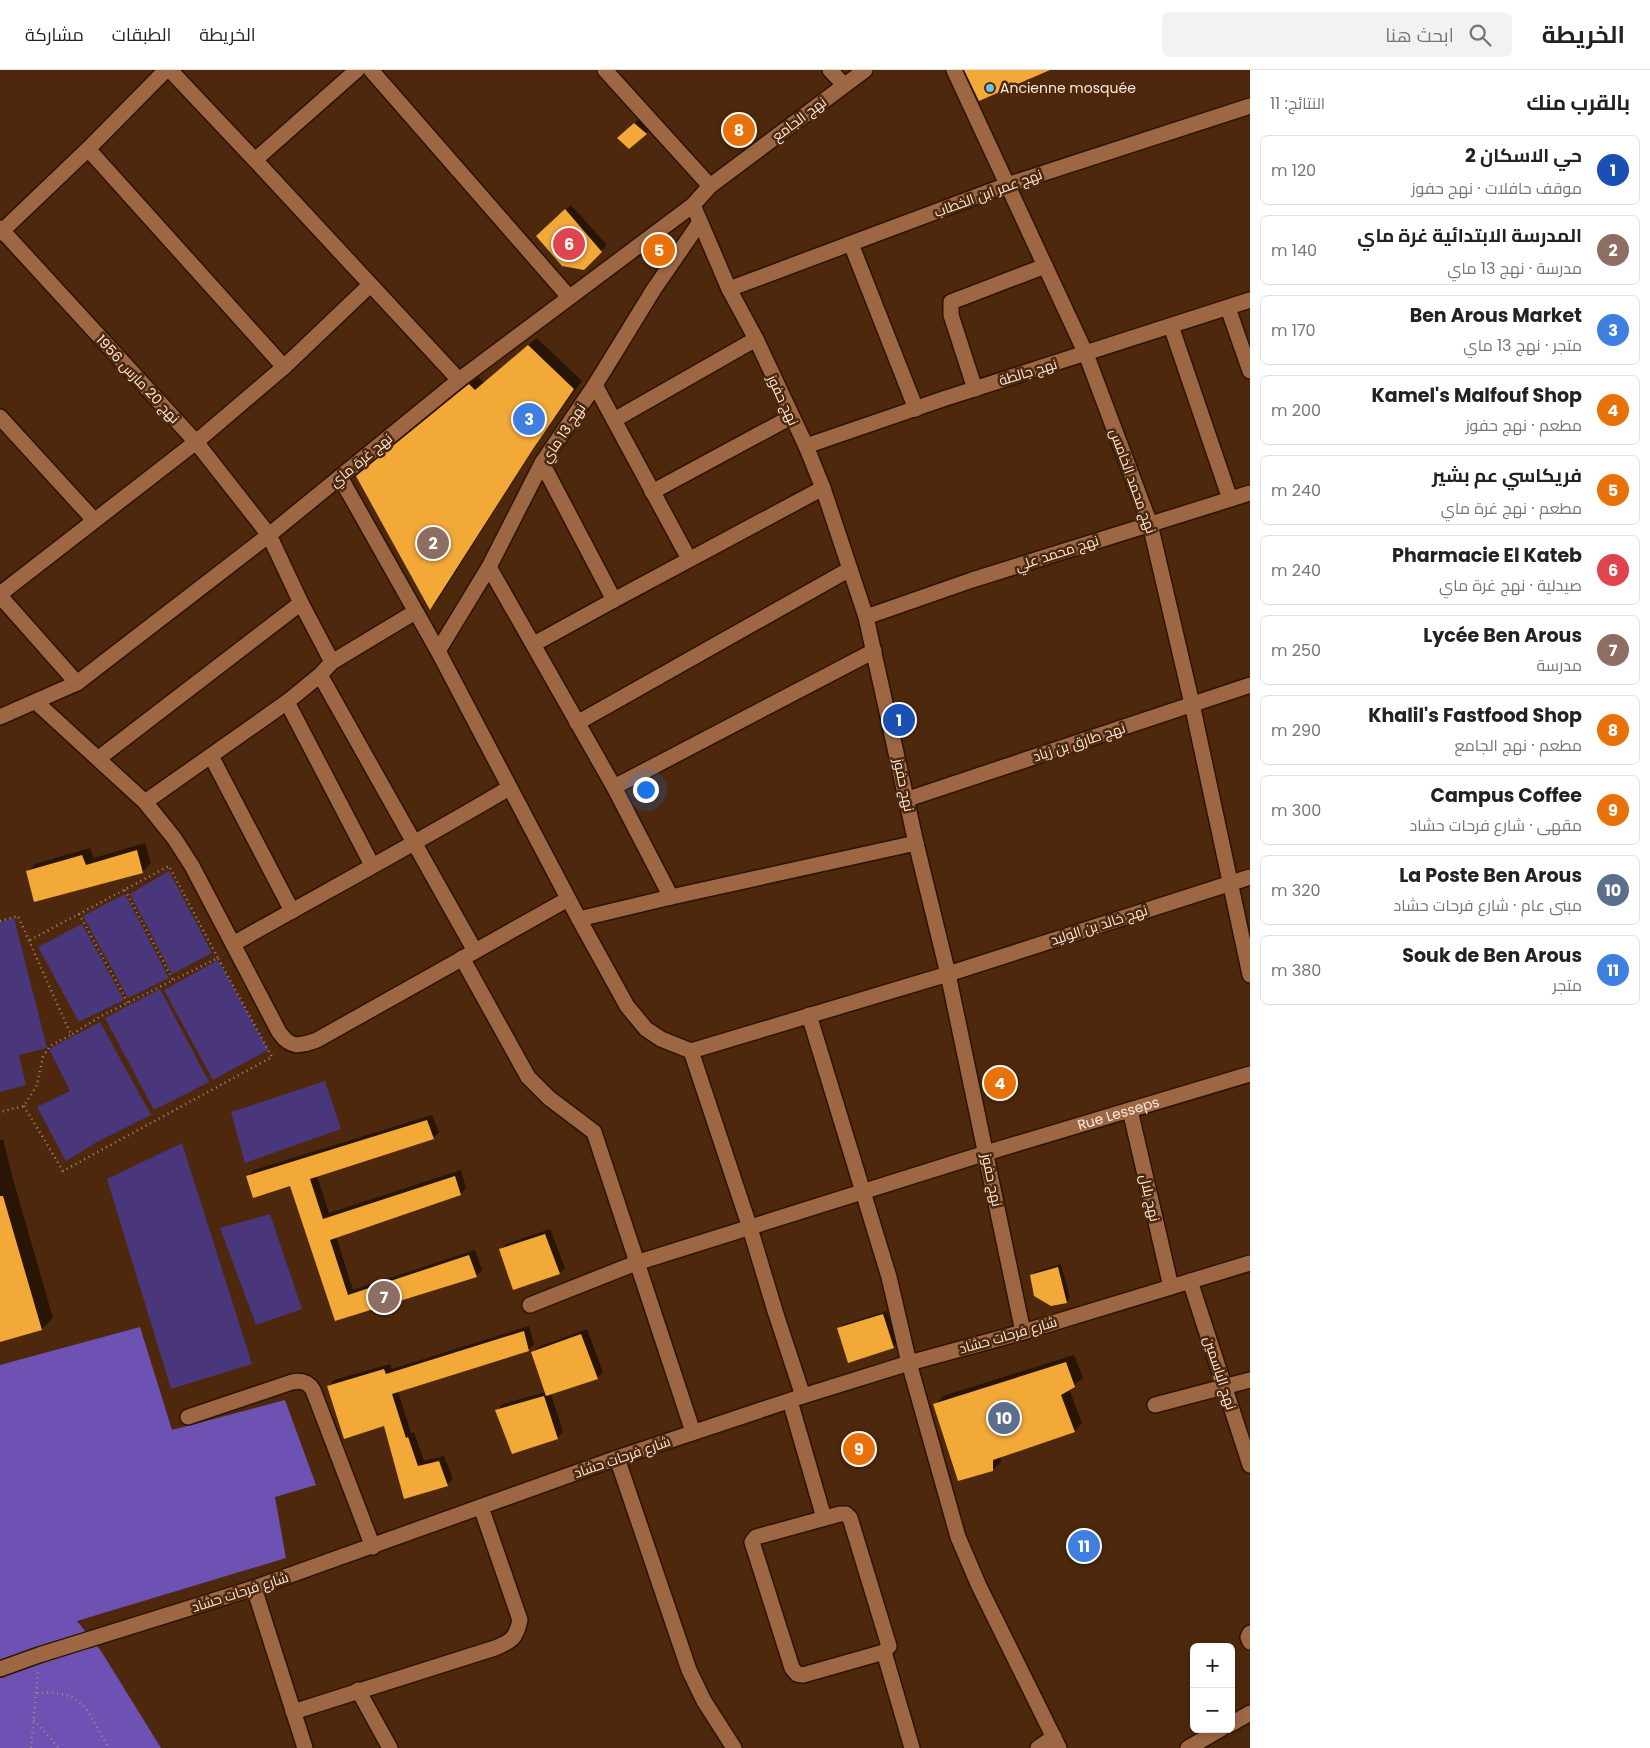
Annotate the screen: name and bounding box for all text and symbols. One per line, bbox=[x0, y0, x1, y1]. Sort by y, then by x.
search box bbox=[1162, 12, 1512, 57]
text: الخريطة bbox=[1542, 18, 1625, 51]
icon: search bbox=[1466, 21, 1494, 49]
text: مشاركة bbox=[25, 22, 84, 47]
text: الطبقات bbox=[112, 22, 171, 47]
text: الخريطة bbox=[199, 22, 256, 47]
text: ابحث هنا bbox=[1385, 22, 1454, 49]
place label: Ancienne mosquée bbox=[1000, 78, 1136, 98]
marker: Ancienne mosquée bbox=[984, 82, 996, 94]
text: بالقرب منك bbox=[1526, 88, 1630, 117]
street label: نهج الجامع bbox=[768, 92, 830, 146]
text: النتائج: 11 bbox=[1270, 92, 1325, 115]
pin: 8 bbox=[723, 111, 755, 149]
text: حي الاسكان 2 bbox=[1465, 142, 1582, 169]
text: 120 m bbox=[1271, 159, 1316, 182]
text: 1 bbox=[1610, 159, 1616, 182]
street label: نهج عمر ابن الخطاب bbox=[931, 164, 1045, 222]
text: موقف حافلات · نهج حفوز bbox=[1411, 177, 1582, 200]
text: المدرسة الابتدائية غرة ماي bbox=[1357, 222, 1582, 249]
pin: 6 bbox=[553, 225, 585, 263]
pin: 5 bbox=[643, 231, 675, 269]
text: 140 m bbox=[1271, 239, 1317, 262]
text: 2 bbox=[1608, 239, 1618, 262]
text: مدرسة · نهج 13 ماي bbox=[1447, 257, 1582, 280]
text: Ben Arous Market bbox=[1410, 302, 1582, 329]
text: 170 m bbox=[1271, 319, 1316, 342]
text: 3 bbox=[1608, 319, 1618, 342]
street label: نهج 20 مارس 1956 bbox=[92, 330, 184, 428]
text: متجر · نهج 13 ماي bbox=[1463, 334, 1582, 357]
street label: نهج جالطة bbox=[996, 354, 1060, 390]
street label: نهج حفوز bbox=[762, 370, 803, 429]
text: Kamel's Malfouf Shop bbox=[1372, 382, 1582, 409]
street label: نهج 13 ماي bbox=[536, 399, 592, 468]
text: 200 m bbox=[1271, 399, 1321, 422]
text: 4 bbox=[1608, 399, 1618, 422]
pin: 3 bbox=[513, 400, 545, 438]
text: مطعم · نهج حفوز bbox=[1465, 414, 1582, 437]
street label: نهج محمد الخامس bbox=[1105, 426, 1161, 536]
street label: نهج غرة ماي bbox=[325, 428, 398, 493]
text: فريكاسي عم بشير bbox=[1432, 462, 1582, 489]
text: 240 m bbox=[1271, 479, 1321, 502]
text: 5 bbox=[1608, 479, 1618, 502]
text: مطعم · نهج غرة ماي bbox=[1441, 497, 1582, 520]
pin: 2 bbox=[417, 524, 449, 562]
street label: نهج محمد علي bbox=[1013, 530, 1102, 578]
text: Pharmacie El Kateb bbox=[1392, 542, 1582, 569]
text: 240 m bbox=[1271, 559, 1321, 582]
text: 6 bbox=[1608, 559, 1618, 582]
text: صيدلية · نهج غرة ماي bbox=[1439, 574, 1582, 597]
text: Lycée Ben Arous bbox=[1423, 622, 1582, 649]
text: 250 m bbox=[1271, 639, 1321, 662]
text: 7 bbox=[1609, 639, 1617, 662]
text: مدرسة bbox=[1536, 654, 1582, 677]
pin: 1 bbox=[883, 701, 915, 739]
text: Khalil's Fastfood Shop bbox=[1368, 702, 1582, 729]
street label: نهج طارق بن زياد bbox=[1030, 718, 1128, 766]
text: 290 m bbox=[1271, 719, 1321, 742]
text: 8 bbox=[1608, 719, 1618, 742]
text: مطعم · نهج الجامع bbox=[1454, 734, 1582, 757]
street label: نهج حفوز bbox=[888, 756, 919, 813]
your location bbox=[633, 777, 659, 803]
text: Campus Coffee bbox=[1430, 782, 1582, 809]
text: 300 m bbox=[1271, 799, 1321, 822]
text: 9 bbox=[1608, 799, 1618, 822]
text: مقهى · شارع فرحات حشاد bbox=[1409, 814, 1582, 837]
text: La Poste Ben Arous bbox=[1399, 862, 1582, 889]
text: 320 m bbox=[1271, 879, 1320, 902]
text: 10 bbox=[1605, 879, 1621, 902]
text: مبنى عام · شارع فرحات حشاد bbox=[1393, 894, 1582, 917]
street label: نهج خالد بن الوليد bbox=[1048, 900, 1150, 950]
text: Souk de Ben Arous bbox=[1402, 942, 1582, 969]
text: 380 m bbox=[1271, 959, 1321, 982]
text: 11 bbox=[1607, 959, 1619, 982]
text: متجر bbox=[1553, 974, 1582, 997]
pin: 4 bbox=[984, 1064, 1016, 1102]
street label: Rue Lesseps bbox=[1075, 1092, 1162, 1135]
street label: نهج حفوز bbox=[976, 1151, 1007, 1208]
street label: نهج بلال bbox=[1135, 1172, 1165, 1224]
pin: 7 bbox=[368, 1278, 400, 1316]
street label: شارع فرحات حشاد bbox=[957, 1311, 1059, 1359]
street label: نهج الياسمين bbox=[1199, 1334, 1241, 1412]
pin: 10 bbox=[988, 1399, 1020, 1437]
pin: 9 bbox=[843, 1430, 875, 1468]
street label: شارع فرحات حشاد bbox=[571, 1431, 673, 1483]
pin: 11 bbox=[1068, 1527, 1100, 1565]
street label: شارع فرحات حشاد bbox=[189, 1567, 291, 1617]
map controls bbox=[1190, 1643, 1235, 1733]
button: + bbox=[1190, 1643, 1235, 1688]
button: − bbox=[1190, 1688, 1235, 1733]

